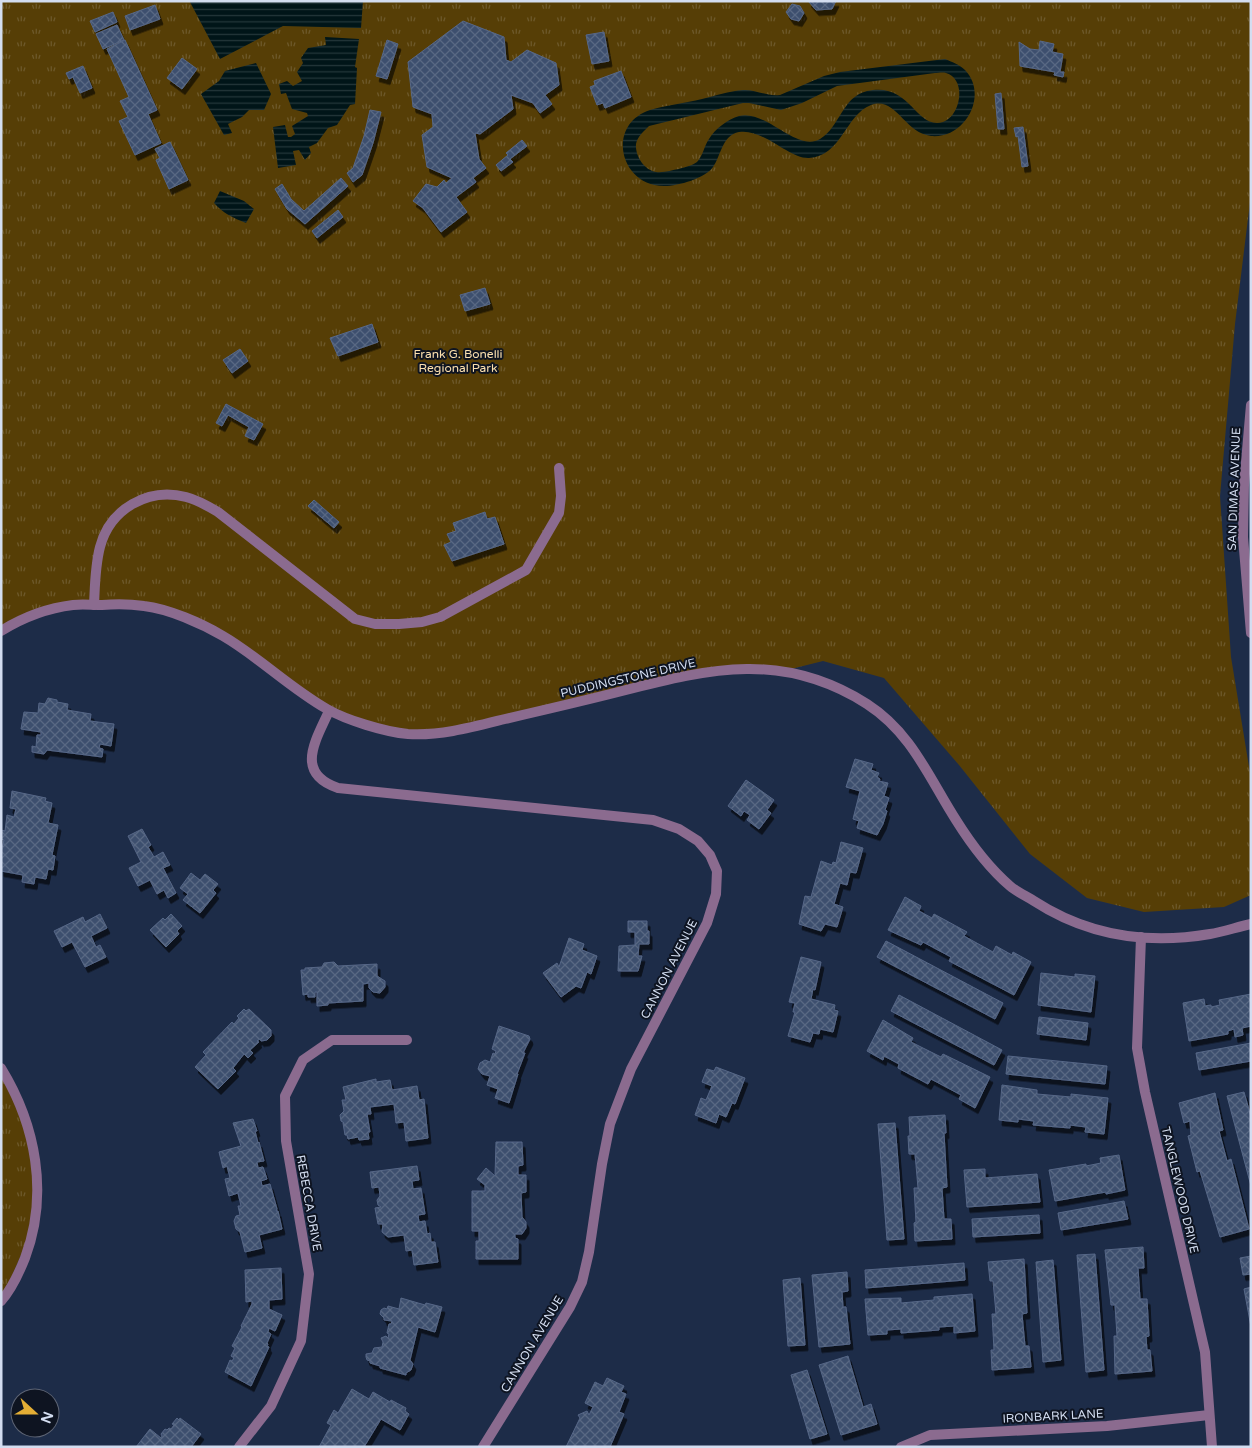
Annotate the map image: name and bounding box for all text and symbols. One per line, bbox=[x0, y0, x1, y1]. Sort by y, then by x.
park label: Frank G. Bonelli Regional Park bbox=[413, 347, 503, 375]
street label: SAN DIMAS AVENUE bbox=[1225, 427, 1243, 551]
street label: PUDDINGSTONE DRIVE bbox=[559, 656, 697, 700]
street label: CANNON AVENUE bbox=[638, 917, 700, 1021]
street label: TANGLEWOOD DRIVE bbox=[1159, 1125, 1201, 1255]
street label: REBECCA DRIVE bbox=[294, 1154, 324, 1253]
street label: CANNON AVENUE bbox=[498, 1293, 566, 1395]
north arrow bbox=[10, 1388, 60, 1438]
street label: IRONBARK LANE bbox=[1002, 1406, 1104, 1426]
text: N bbox=[37, 1409, 57, 1426]

